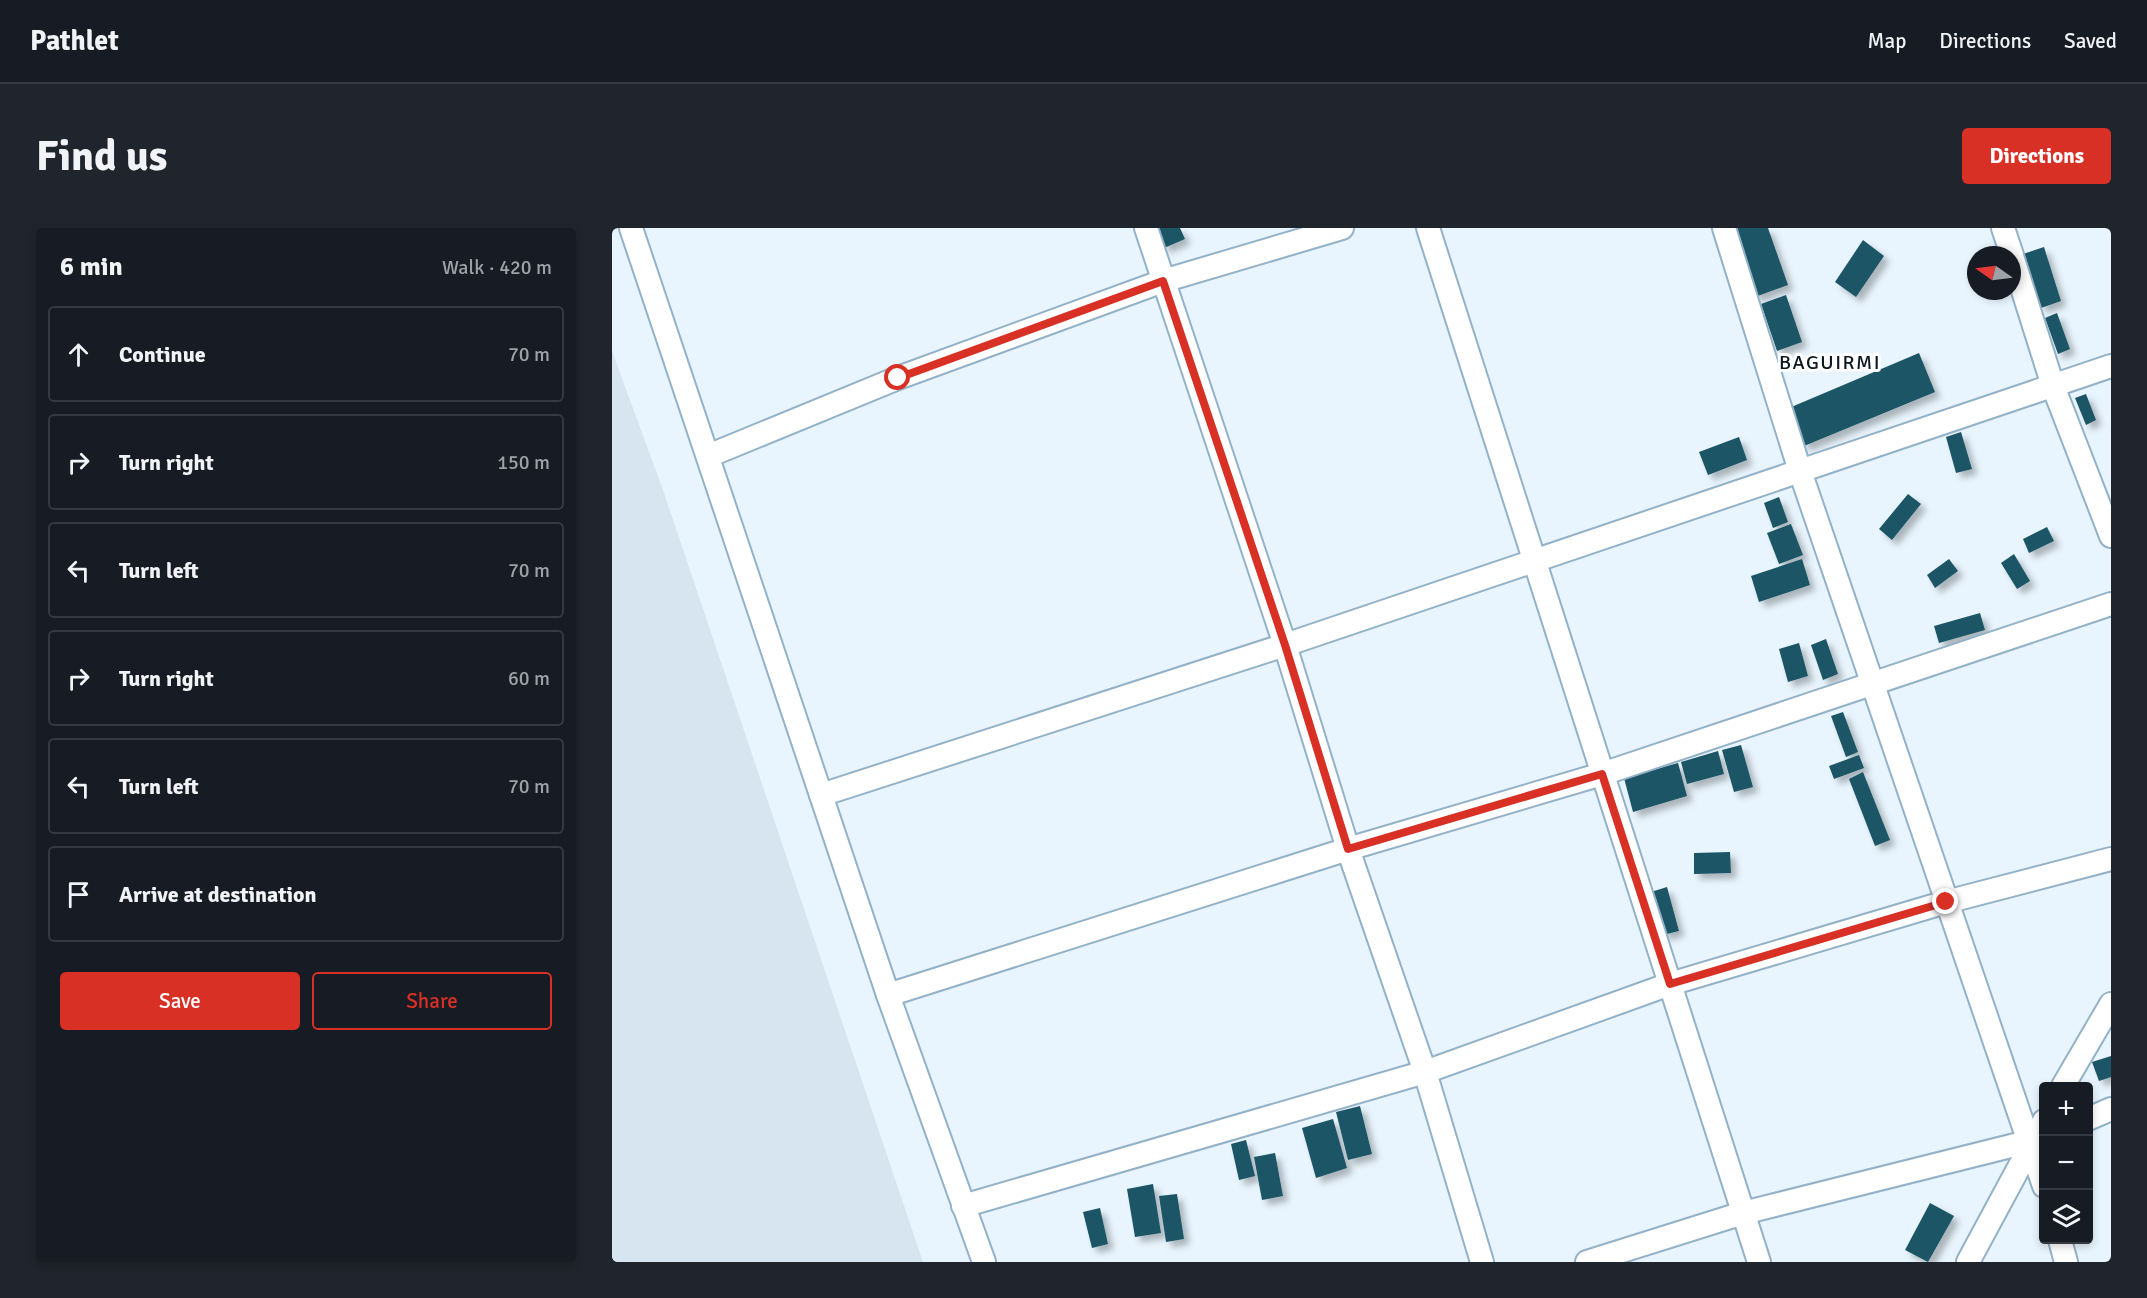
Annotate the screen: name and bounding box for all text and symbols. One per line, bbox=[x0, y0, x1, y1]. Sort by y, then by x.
text: Pathlet bbox=[30, 24, 119, 58]
text: Map bbox=[1868, 28, 1906, 54]
text: Directions bbox=[1939, 28, 2031, 54]
text: Saved bbox=[2064, 28, 2117, 54]
button: Directions bbox=[1962, 128, 2111, 184]
text: Find us bbox=[36, 131, 167, 182]
north arrow bbox=[1967, 246, 2021, 300]
text: 6 min bbox=[60, 251, 123, 283]
text: Walk · 420 m bbox=[442, 255, 552, 280]
icon: ahead bbox=[62, 338, 95, 371]
text: Continue bbox=[119, 341, 206, 368]
text: 70 m bbox=[508, 342, 550, 367]
district label: BAGUIRMI bbox=[1779, 350, 1881, 375]
route start bbox=[884, 364, 910, 390]
icon: right bbox=[62, 446, 95, 479]
text: Turn right bbox=[119, 449, 214, 476]
text: 150 m bbox=[497, 450, 550, 475]
icon: left bbox=[62, 554, 95, 587]
text: Turn left bbox=[119, 557, 199, 584]
text: 70 m bbox=[508, 558, 550, 583]
icon: right bbox=[62, 662, 95, 695]
text: Turn right bbox=[119, 665, 214, 692]
text: 60 m bbox=[508, 666, 550, 691]
icon: left bbox=[62, 770, 95, 803]
text: Turn left bbox=[119, 773, 199, 800]
text: 70 m bbox=[508, 774, 550, 799]
icon: arrive bbox=[62, 878, 95, 911]
text: Arrive at destination bbox=[119, 881, 316, 908]
route end bbox=[1932, 888, 1958, 914]
button: Save bbox=[60, 972, 300, 1030]
button: Share bbox=[312, 972, 552, 1030]
map controls bbox=[2039, 1082, 2093, 1244]
button: + bbox=[2039, 1082, 2093, 1136]
button: − bbox=[2039, 1136, 2093, 1190]
button: layers bbox=[2039, 1190, 2093, 1244]

